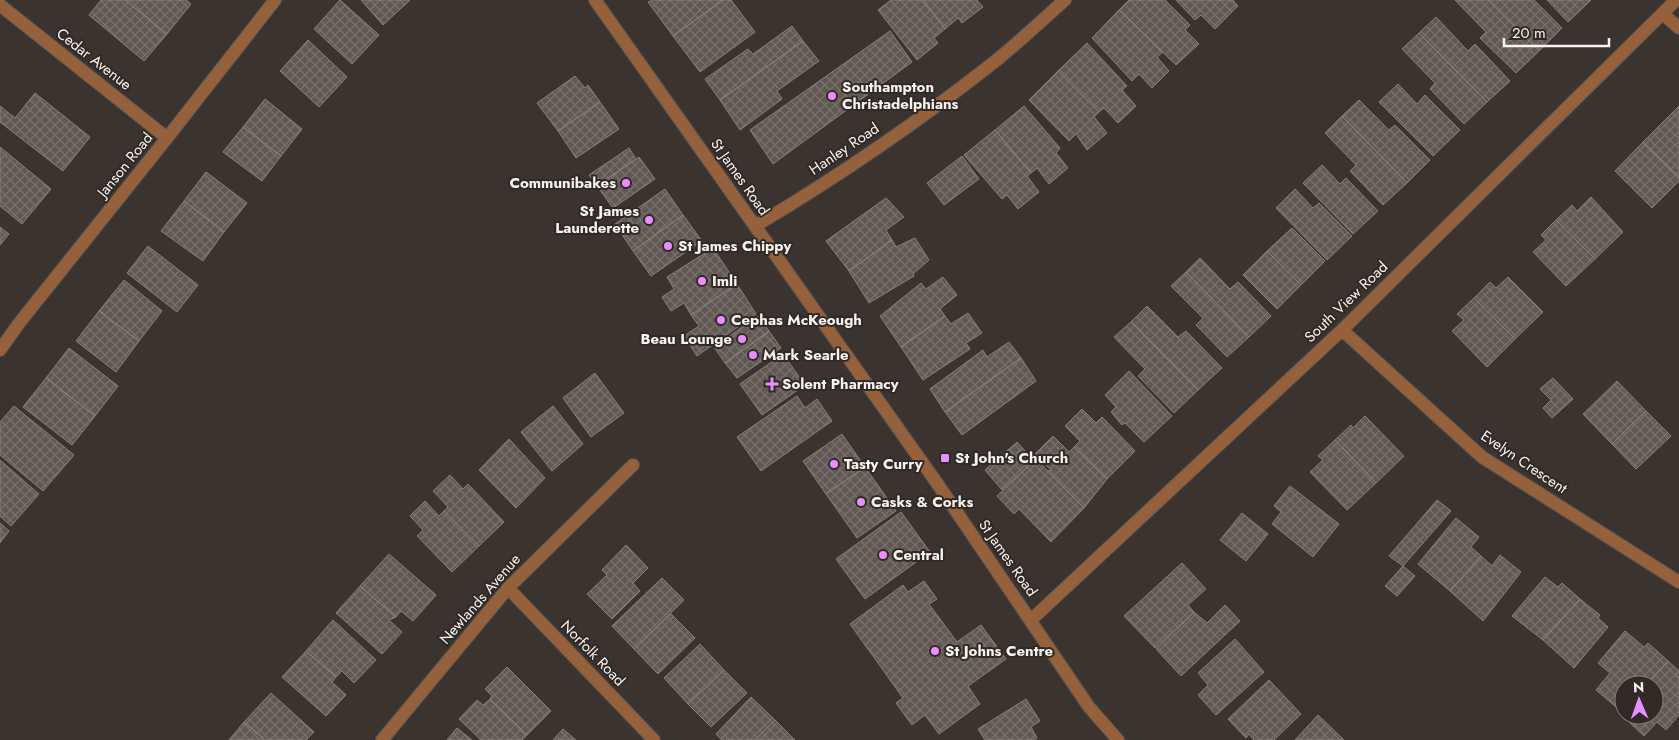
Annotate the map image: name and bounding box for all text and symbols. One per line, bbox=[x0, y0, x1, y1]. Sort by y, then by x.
scale bar bbox=[1504, 15, 1609, 47]
text: 20 m bbox=[1512, 22, 1546, 44]
street label: Cedar Avenue bbox=[52, 23, 137, 96]
place label: Southampton Christadelphians bbox=[842, 76, 959, 115]
marker: Southampton Christadelphians bbox=[826, 90, 838, 102]
street label: Hanley Road bbox=[805, 117, 883, 181]
street label: Janson Road bbox=[91, 128, 158, 204]
street label: St James Road bbox=[705, 134, 775, 220]
place label: Communibakes bbox=[509, 172, 616, 194]
marker: Communibakes bbox=[620, 177, 632, 189]
place label: St James Launderette bbox=[555, 200, 639, 239]
marker: St James Launderette bbox=[643, 214, 655, 226]
place label: St James Chippy bbox=[678, 235, 791, 257]
marker: St James Chippy bbox=[662, 240, 674, 252]
street label: South View Road bbox=[1299, 256, 1393, 348]
place label: Imli bbox=[712, 270, 737, 292]
marker: Imli bbox=[696, 275, 708, 287]
place label: Cephas McKeough bbox=[731, 309, 862, 331]
marker: Cephas McKeough bbox=[715, 314, 727, 326]
place label: Beau Lounge bbox=[640, 328, 732, 350]
marker: Beau Lounge bbox=[736, 333, 748, 345]
place label: Mark Searle bbox=[763, 344, 849, 366]
marker: Mark Searle bbox=[747, 349, 759, 361]
place label: Solent Pharmacy bbox=[782, 373, 899, 395]
marker: Solent Pharmacy bbox=[766, 378, 778, 390]
street label: Evelyn Crescent bbox=[1476, 425, 1572, 499]
place label: St John's Church bbox=[955, 447, 1068, 469]
marker: St John's Church bbox=[939, 452, 951, 464]
place label: Tasty Curry bbox=[844, 453, 923, 475]
marker: Tasty Curry bbox=[828, 458, 840, 470]
place label: Casks & Corks bbox=[871, 491, 973, 513]
marker: Casks & Corks bbox=[855, 496, 867, 508]
street label: St James Road bbox=[973, 515, 1043, 601]
place label: Central bbox=[893, 544, 944, 566]
street label: Newlands Avenue bbox=[434, 549, 526, 649]
marker: Central bbox=[877, 549, 889, 561]
street label: Norfolk Road bbox=[556, 615, 630, 691]
place label: St Johns Centre bbox=[945, 640, 1053, 662]
marker: St Johns Centre bbox=[929, 645, 941, 657]
north arrow bbox=[1614, 675, 1664, 725]
text: N bbox=[1633, 677, 1644, 697]

